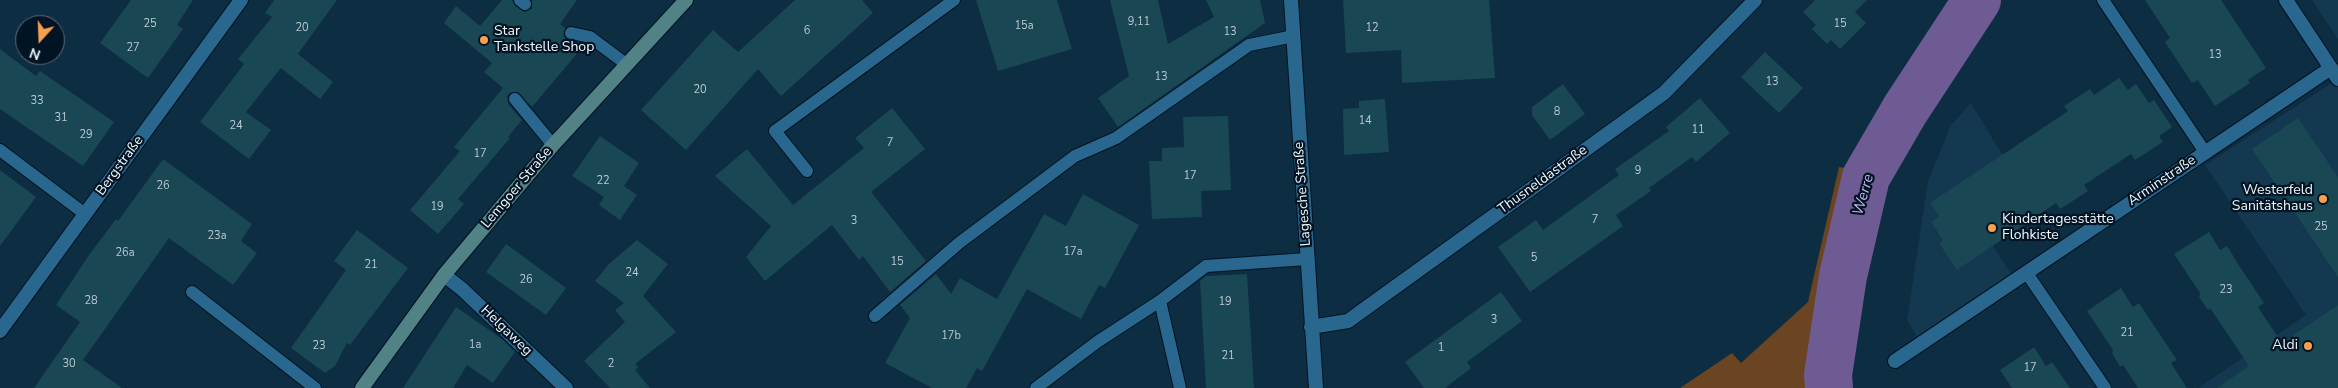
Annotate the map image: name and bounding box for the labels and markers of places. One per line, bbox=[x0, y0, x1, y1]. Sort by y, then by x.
place label: Star Tankstelle Shop bbox=[494, 24, 594, 56]
marker: Star Tankstelle Shop bbox=[478, 34, 490, 46]
place label: Westerfeld Sanitätshaus bbox=[2232, 183, 2313, 216]
marker: Westerfeld Sanitätshaus bbox=[2317, 193, 2329, 205]
place label: Kindertagesstätte Flohkiste bbox=[2002, 212, 2114, 244]
marker: Kindertagesstätte Flohkiste bbox=[1986, 222, 1998, 234]
place label: Aldi bbox=[2272, 338, 2298, 354]
marker: Aldi bbox=[2302, 340, 2314, 352]

